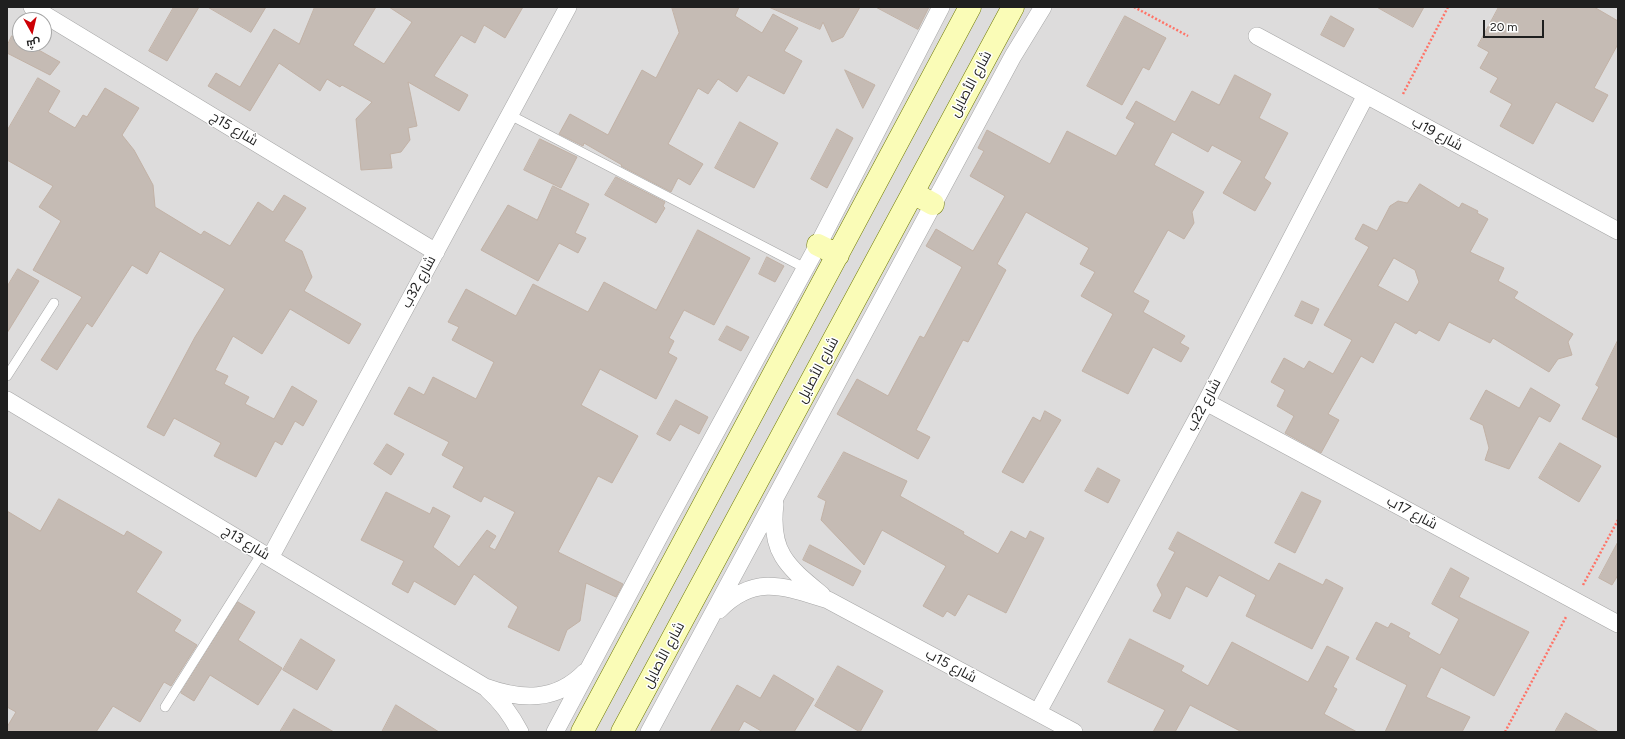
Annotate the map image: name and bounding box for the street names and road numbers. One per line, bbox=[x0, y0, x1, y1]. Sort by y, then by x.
street label: شارع الأصايل bbox=[947, 48, 995, 120]
street label: شارع 15ج bbox=[207, 108, 261, 150]
street label: شارع 19ب bbox=[1409, 114, 1465, 154]
street label: شارع 32ب bbox=[398, 253, 440, 311]
street label: شارع الأصايل bbox=[794, 334, 842, 406]
street label: شارع 22ب bbox=[1183, 376, 1225, 434]
street label: شارع 17ب bbox=[1384, 493, 1440, 533]
street label: شارع 13ج bbox=[219, 522, 273, 564]
street label: شارع الأصايل bbox=[640, 619, 688, 691]
street label: شارع 15ب bbox=[923, 646, 979, 686]

